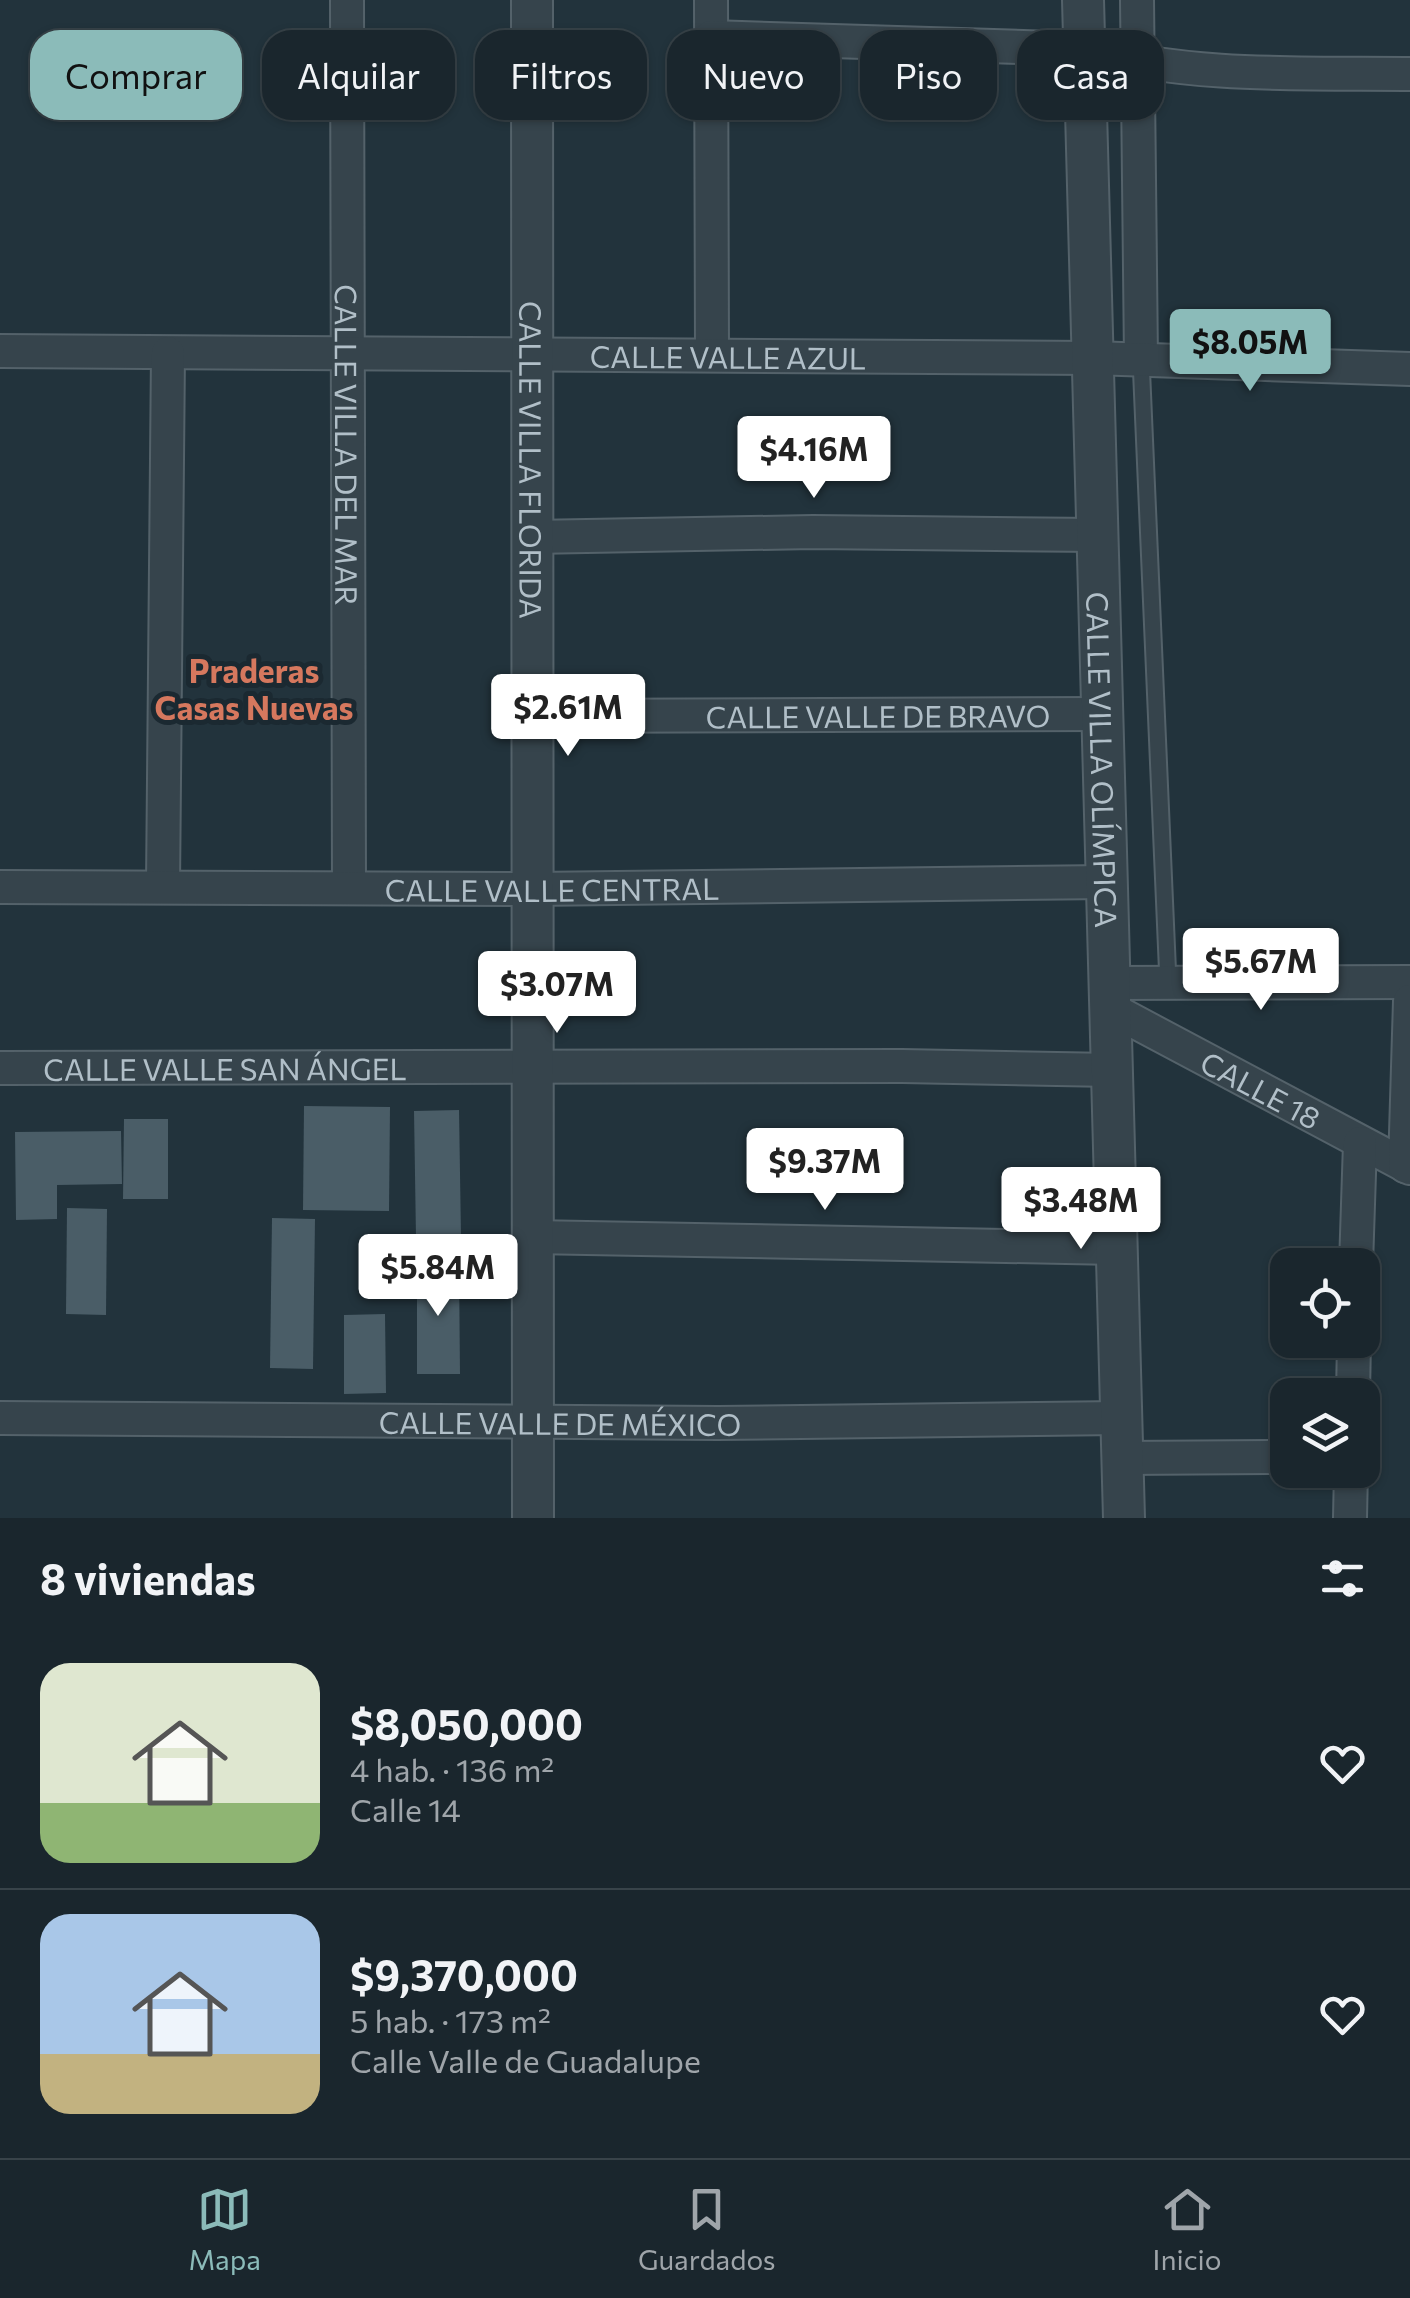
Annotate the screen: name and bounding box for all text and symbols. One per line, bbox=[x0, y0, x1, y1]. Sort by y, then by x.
chip: Comprar bbox=[30, 30, 242, 120]
chip: Alquilar bbox=[262, 30, 455, 120]
chip: Filtros bbox=[475, 30, 647, 120]
chip: Nuevo bbox=[667, 30, 840, 120]
chip: Piso bbox=[860, 30, 997, 120]
chip: Casa bbox=[1017, 30, 1164, 120]
street label: CALLE VILLA DEL MAR bbox=[329, 284, 367, 606]
street label: CALLE VILLA FLORIDA bbox=[514, 301, 551, 619]
pin: $8.05M bbox=[1169, 309, 1331, 394]
text: $8.05M bbox=[1192, 321, 1308, 361]
street label: CALLE VALLE AZUL bbox=[590, 336, 866, 375]
pin: $4.16M bbox=[733, 416, 895, 501]
text: $4.16M bbox=[759, 428, 869, 468]
street label: CALLE VILLA OLÍMPICA bbox=[1080, 591, 1127, 928]
district label: Praderas Casas Nuevas bbox=[155, 650, 353, 727]
pin: $2.61M bbox=[487, 674, 649, 759]
text: $2.61M bbox=[513, 686, 623, 726]
street label: CALLE VALLE DE BRAVO bbox=[706, 696, 1050, 734]
street label: CALLE VALLE CENTRAL bbox=[385, 868, 719, 908]
pin: $5.67M bbox=[1180, 928, 1342, 1013]
text: $5.67M bbox=[1205, 940, 1317, 980]
pin: $3.07M bbox=[476, 951, 638, 1036]
text: $3.07M bbox=[500, 963, 614, 1003]
street label: CALLE 18 bbox=[1195, 1042, 1327, 1136]
street label: CALLE VALLE SAN ÁNGEL bbox=[43, 1049, 407, 1086]
pin: $9.37M bbox=[744, 1128, 906, 1213]
text: $9.37M bbox=[769, 1140, 881, 1180]
pin: $3.48M bbox=[1000, 1167, 1162, 1252]
text: $3.48M bbox=[1023, 1179, 1139, 1219]
pin: $5.84M bbox=[357, 1234, 519, 1319]
text: $5.84M bbox=[381, 1246, 495, 1286]
map controls bbox=[1270, 1248, 1380, 1488]
button: locate bbox=[1270, 1248, 1380, 1358]
button: layers bbox=[1270, 1378, 1380, 1488]
street label: CALLE VALLE DE MÉXICO bbox=[379, 1402, 741, 1442]
icon: filters bbox=[1315, 1551, 1370, 1606]
text: 8 viviendas bbox=[40, 1552, 256, 1604]
text: $8,050,000 bbox=[350, 1697, 583, 1749]
icon: home bbox=[120, 1703, 240, 1823]
icon: heart bbox=[1315, 1736, 1370, 1791]
text: 4 hab. · 136 m² bbox=[350, 1749, 554, 1789]
text: Calle 14 bbox=[350, 1789, 461, 1829]
text: $9,370,000 bbox=[350, 1948, 578, 2000]
icon: home bbox=[120, 1954, 240, 2074]
icon: heart bbox=[1315, 1987, 1370, 2042]
text: 5 hab. · 173 m² bbox=[350, 2000, 551, 2040]
text: Calle Valle de Guadalupe bbox=[350, 2040, 701, 2080]
tab: Mapa bbox=[189, 2182, 261, 2276]
tab: Guardados bbox=[638, 2182, 776, 2276]
tab: Inicio bbox=[1153, 2182, 1221, 2276]

